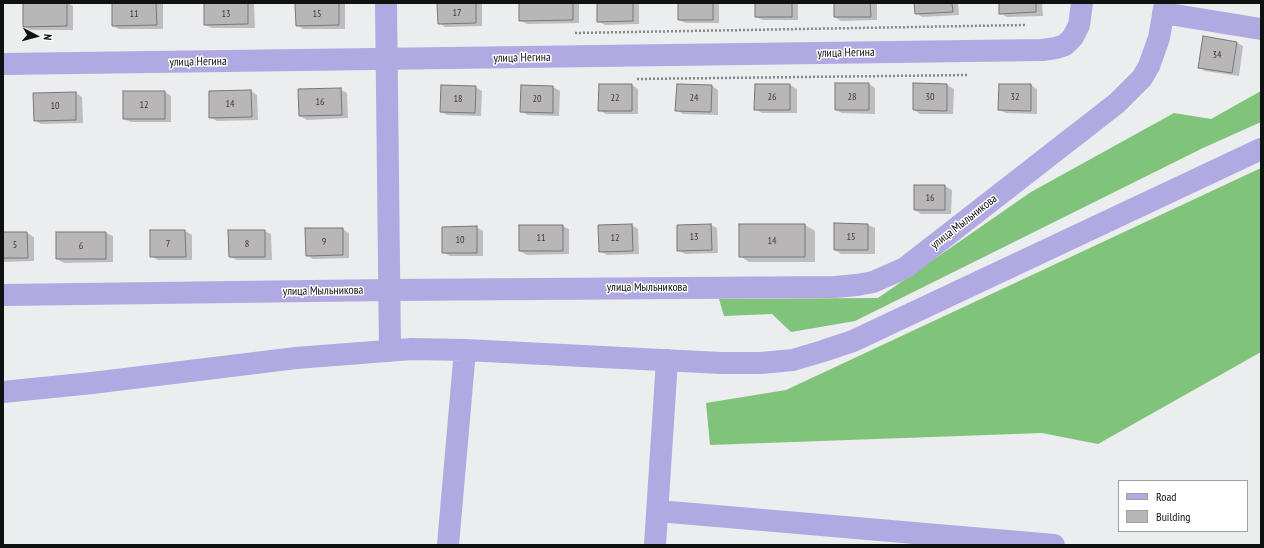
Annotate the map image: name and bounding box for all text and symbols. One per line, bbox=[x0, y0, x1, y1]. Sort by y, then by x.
house number: 17 bbox=[453, 7, 461, 19]
house number: 11 bbox=[130, 8, 138, 20]
house number: 13 bbox=[222, 8, 230, 20]
house number: 15 bbox=[313, 8, 321, 20]
north arrow bbox=[16, 16, 56, 56]
text: N bbox=[41, 34, 55, 41]
street label: улица Негина bbox=[817, 45, 875, 61]
house number: 34 bbox=[1213, 49, 1221, 61]
street label: улица Негина bbox=[493, 50, 551, 66]
street label: улица Негина bbox=[169, 54, 227, 70]
house number: 26 bbox=[768, 91, 776, 103]
house number: 28 bbox=[848, 91, 856, 103]
house number: 30 bbox=[926, 91, 934, 103]
house number: 32 bbox=[1011, 91, 1019, 103]
house number: 22 bbox=[611, 92, 619, 104]
house number: 24 bbox=[690, 92, 698, 104]
house number: 18 bbox=[454, 93, 462, 105]
house number: 20 bbox=[533, 93, 541, 105]
house number: 16 bbox=[316, 96, 324, 108]
house number: 14 bbox=[226, 98, 234, 110]
house number: 12 bbox=[140, 99, 148, 111]
house number: 10 bbox=[51, 100, 59, 112]
house number: 16 bbox=[926, 192, 934, 204]
street label: улица Мыльникова bbox=[928, 192, 1000, 252]
house number: 13 bbox=[690, 231, 698, 243]
house number: 15 bbox=[847, 231, 855, 243]
house number: 11 bbox=[537, 232, 545, 244]
house number: 12 bbox=[611, 232, 619, 244]
house number: 10 bbox=[456, 234, 464, 246]
house number: 14 bbox=[768, 235, 776, 247]
house number: 9 bbox=[322, 236, 326, 248]
house number: 7 bbox=[166, 238, 170, 250]
house number: 8 bbox=[245, 238, 249, 250]
house number: 5 bbox=[13, 239, 17, 251]
house number: 6 bbox=[79, 240, 83, 252]
street label: улица Мыльникова bbox=[607, 281, 687, 295]
street label: улица Мыльникова bbox=[283, 283, 363, 299]
legend bbox=[1118, 480, 1248, 532]
text: Road bbox=[1156, 489, 1176, 504]
text: Building bbox=[1156, 509, 1191, 524]

